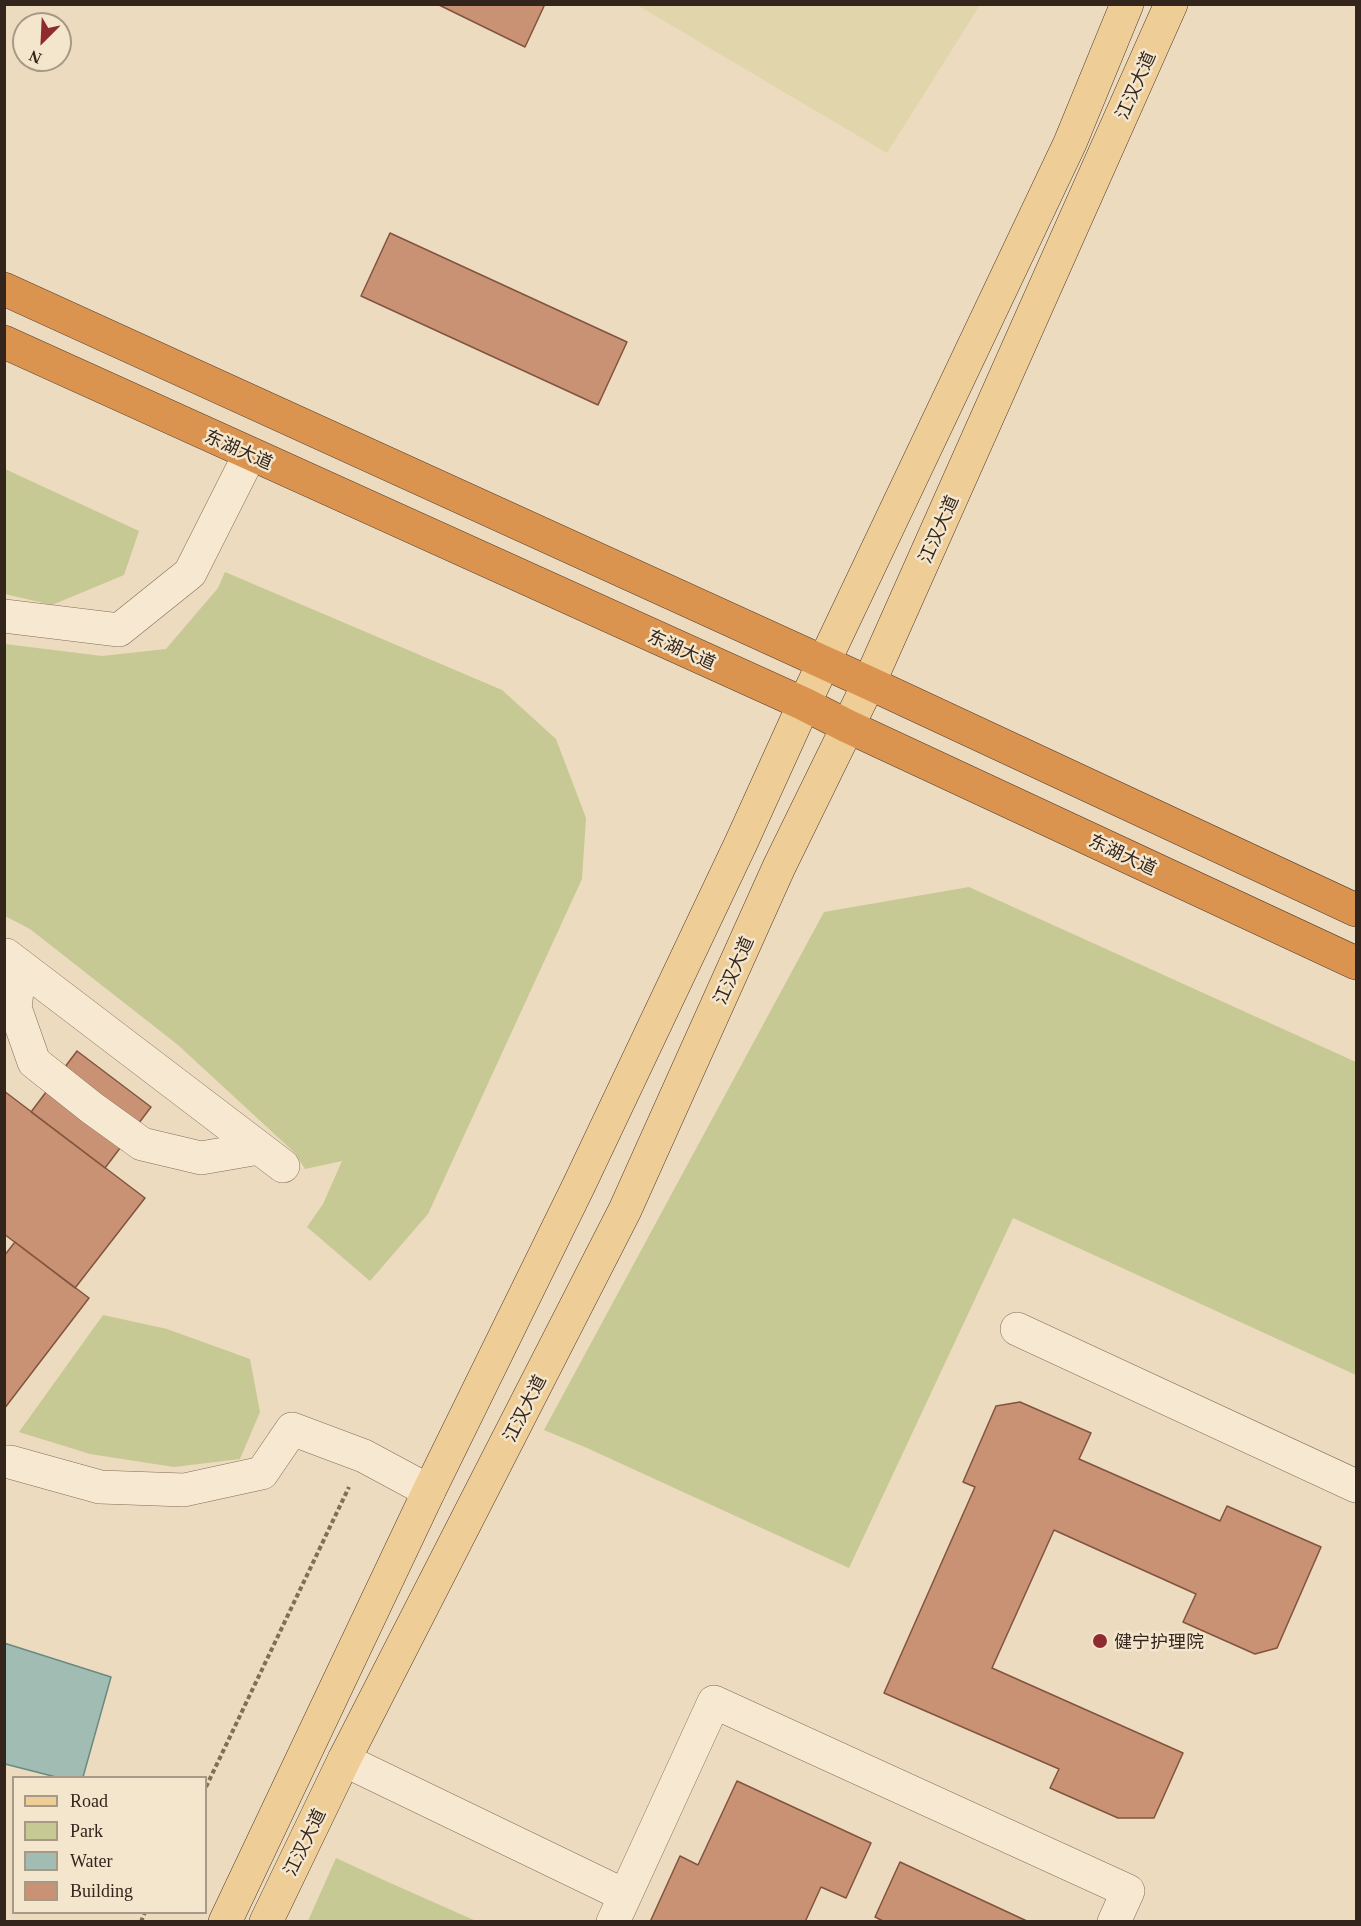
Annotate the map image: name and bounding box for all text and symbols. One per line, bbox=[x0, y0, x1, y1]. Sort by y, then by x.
north arrow bbox=[12, 12, 72, 72]
text: N bbox=[27, 47, 44, 67]
street label: 江汉大道 bbox=[1110, 48, 1160, 122]
street label: 东湖大道 bbox=[202, 424, 276, 474]
street label: 江汉大道 bbox=[913, 492, 963, 566]
street label: 东湖大道 bbox=[645, 624, 719, 674]
street label: 东湖大道 bbox=[1086, 829, 1160, 879]
street label: 江汉大道 bbox=[708, 933, 758, 1007]
street label: 江汉大道 bbox=[498, 1371, 550, 1445]
place label: 健宁护理院 bbox=[1114, 1630, 1204, 1652]
marker: 健宁护理院 bbox=[1091, 1632, 1109, 1650]
legend bbox=[12, 1776, 207, 1914]
text: Road bbox=[70, 1791, 108, 1811]
street label: 江汉大道 bbox=[279, 1805, 329, 1879]
text: Park bbox=[70, 1821, 103, 1841]
text: Water bbox=[70, 1851, 113, 1871]
text: Building bbox=[70, 1881, 133, 1901]

